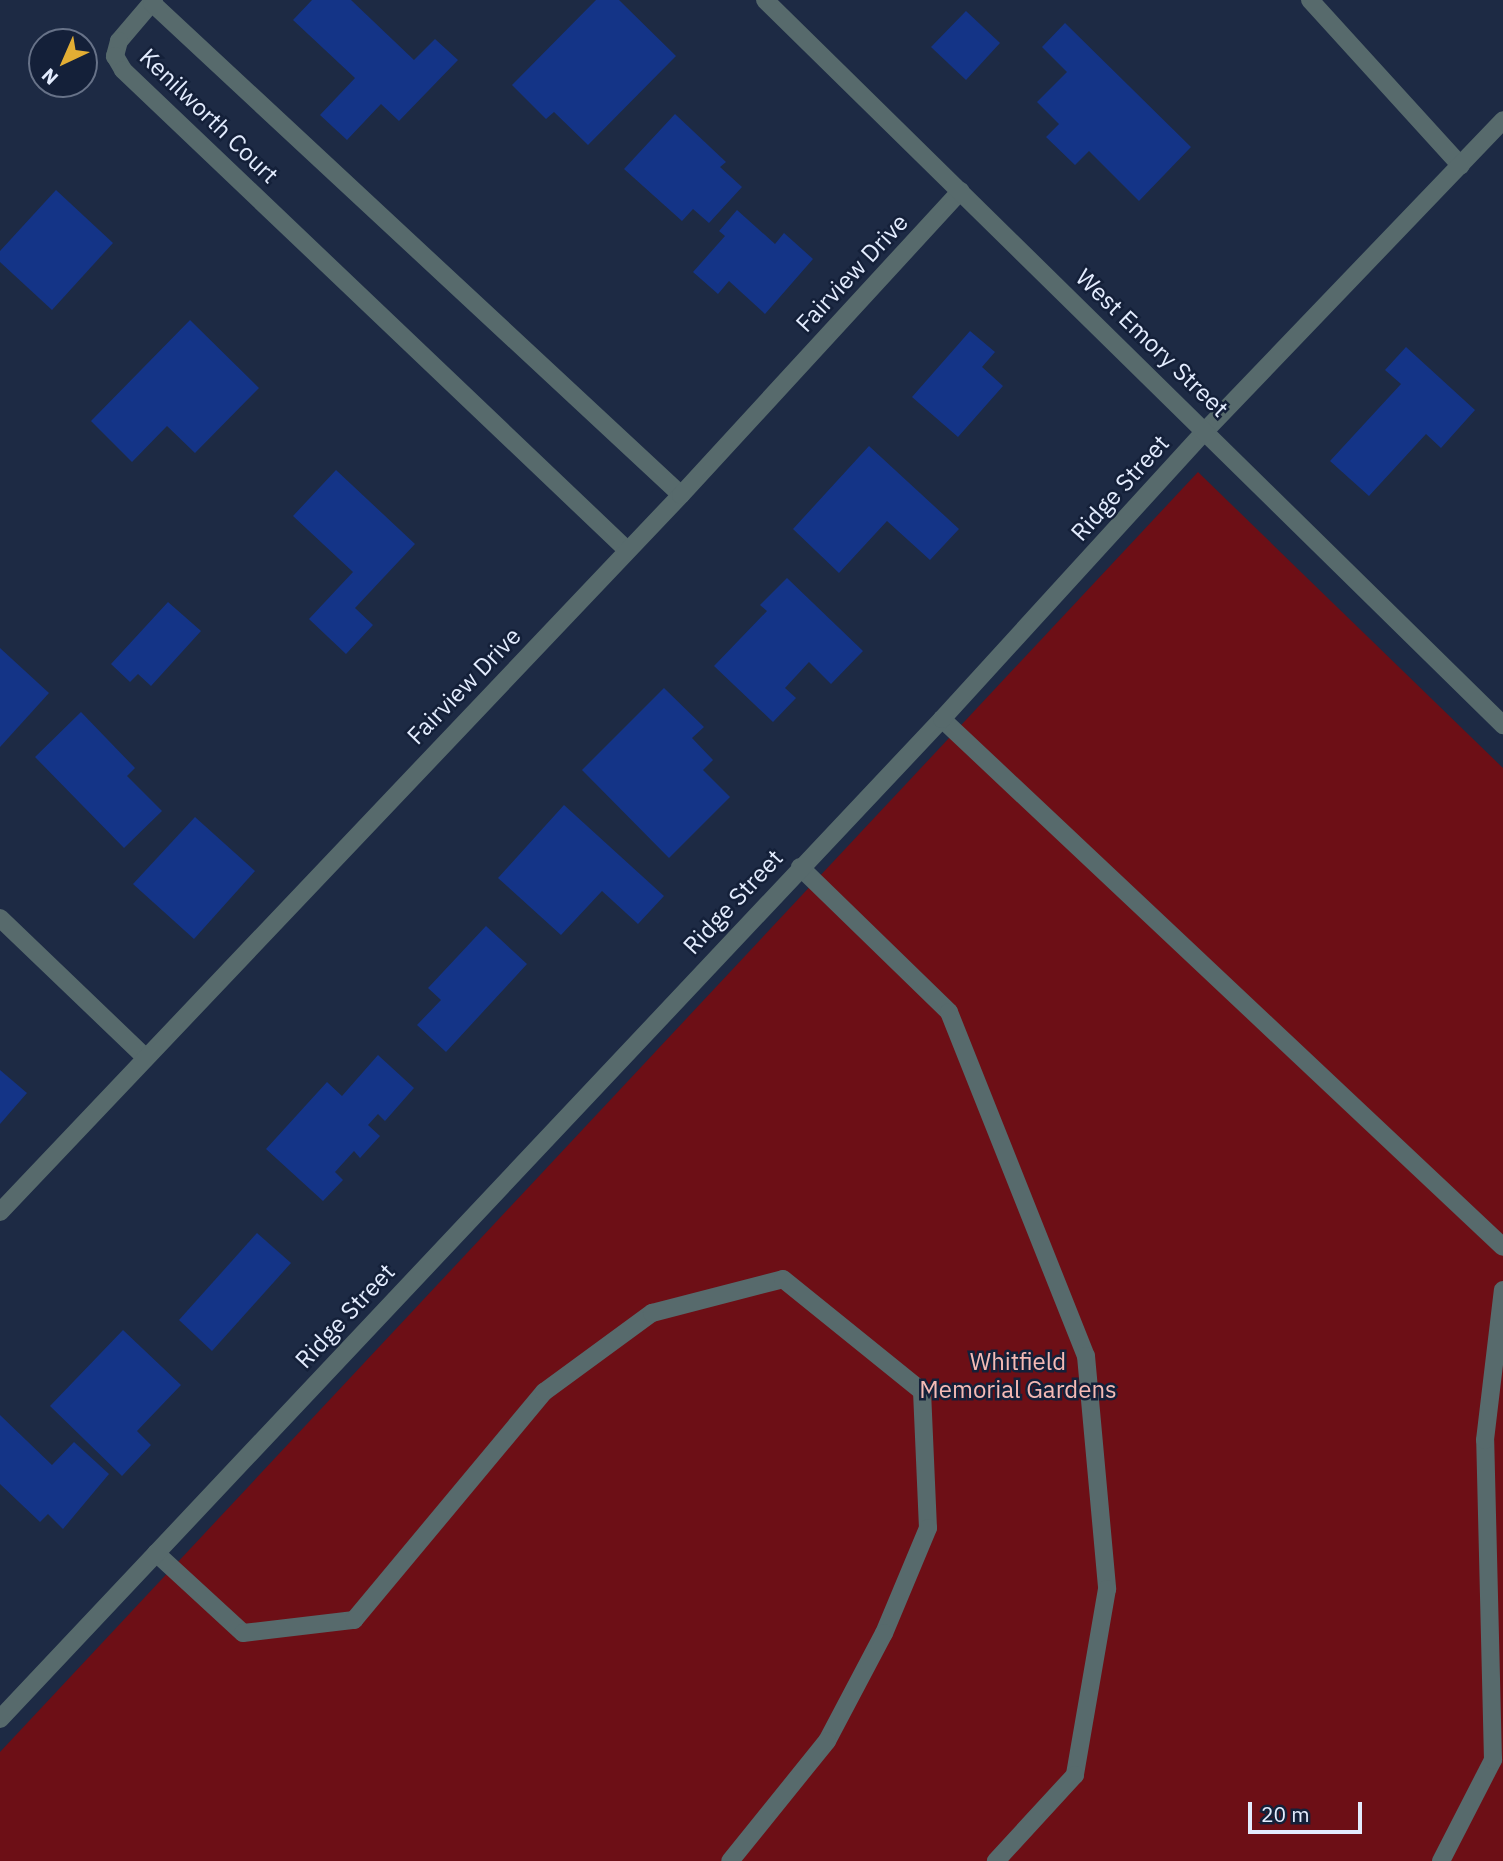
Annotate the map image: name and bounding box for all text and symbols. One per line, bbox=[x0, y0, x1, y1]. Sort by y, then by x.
north arrow bbox=[28, 28, 98, 98]
street label: Kenilworth Court bbox=[134, 43, 284, 189]
text: N bbox=[37, 63, 63, 90]
street label: Fairview Drive bbox=[790, 208, 914, 338]
street label: West Emory Street bbox=[1070, 263, 1234, 423]
street label: Ridge Street bbox=[1065, 429, 1175, 547]
street label: Fairview Drive bbox=[401, 622, 527, 750]
street label: Ridge Street bbox=[677, 844, 789, 960]
street label: Ridge Street bbox=[289, 1258, 401, 1374]
park label: Whitfield Memorial Gardens bbox=[919, 1348, 1117, 1404]
scale bar bbox=[1251, 1787, 1365, 1831]
text: 20 m bbox=[1261, 1800, 1310, 1828]

